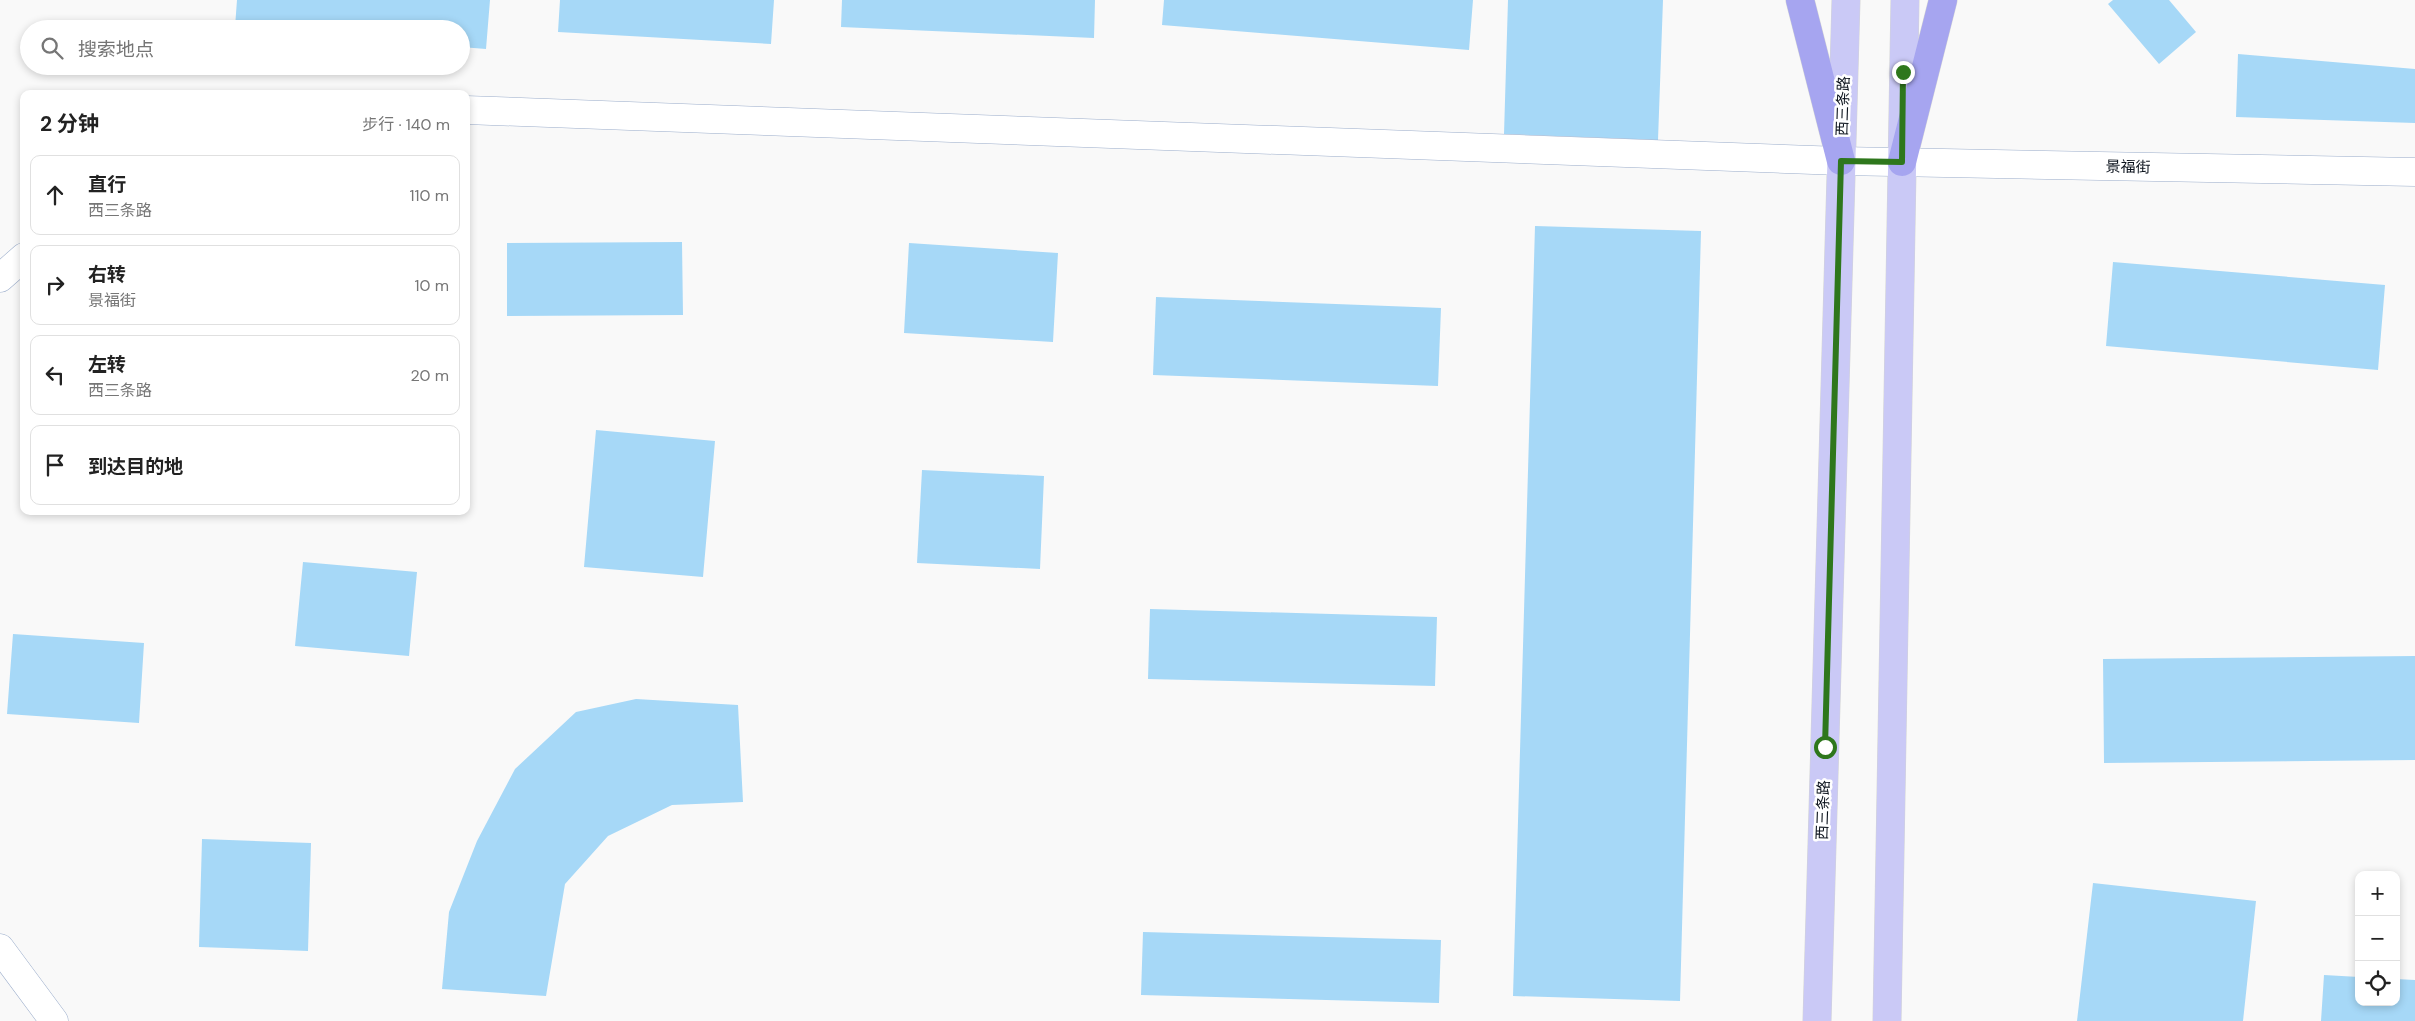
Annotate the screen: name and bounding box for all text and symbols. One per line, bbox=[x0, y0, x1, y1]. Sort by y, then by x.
search box bbox=[20, 20, 470, 75]
icon: search bbox=[38, 34, 66, 62]
text: 搜索地点 bbox=[78, 37, 154, 62]
route end bbox=[1892, 61, 1915, 84]
street label: 西三条路 bbox=[1832, 76, 1854, 136]
text: 2 分钟 bbox=[40, 110, 99, 138]
text: 步行 · 140 m bbox=[362, 114, 450, 135]
street label: 景福街 bbox=[2105, 157, 2151, 177]
text: 直行 bbox=[88, 172, 126, 197]
icon: ahead bbox=[41, 181, 69, 209]
text: 110 m bbox=[410, 185, 449, 206]
text: 西三条路 bbox=[88, 200, 152, 221]
text: 右转 bbox=[88, 262, 126, 287]
icon: right bbox=[41, 271, 69, 299]
text: 10 m bbox=[415, 275, 449, 296]
text: 景福街 bbox=[88, 290, 136, 311]
text: 左转 bbox=[88, 352, 126, 377]
icon: left bbox=[41, 361, 69, 389]
text: 20 m bbox=[410, 365, 449, 386]
text: 西三条路 bbox=[88, 380, 152, 401]
icon: arrive bbox=[41, 451, 69, 479]
text: 到达目的地 bbox=[88, 454, 183, 479]
route start bbox=[1814, 736, 1837, 759]
street label: 西三条路 bbox=[1812, 780, 1834, 840]
map controls bbox=[2355, 871, 2400, 1006]
button: + bbox=[2355, 871, 2400, 916]
button: − bbox=[2355, 916, 2400, 961]
button: locate bbox=[2355, 961, 2400, 1006]

